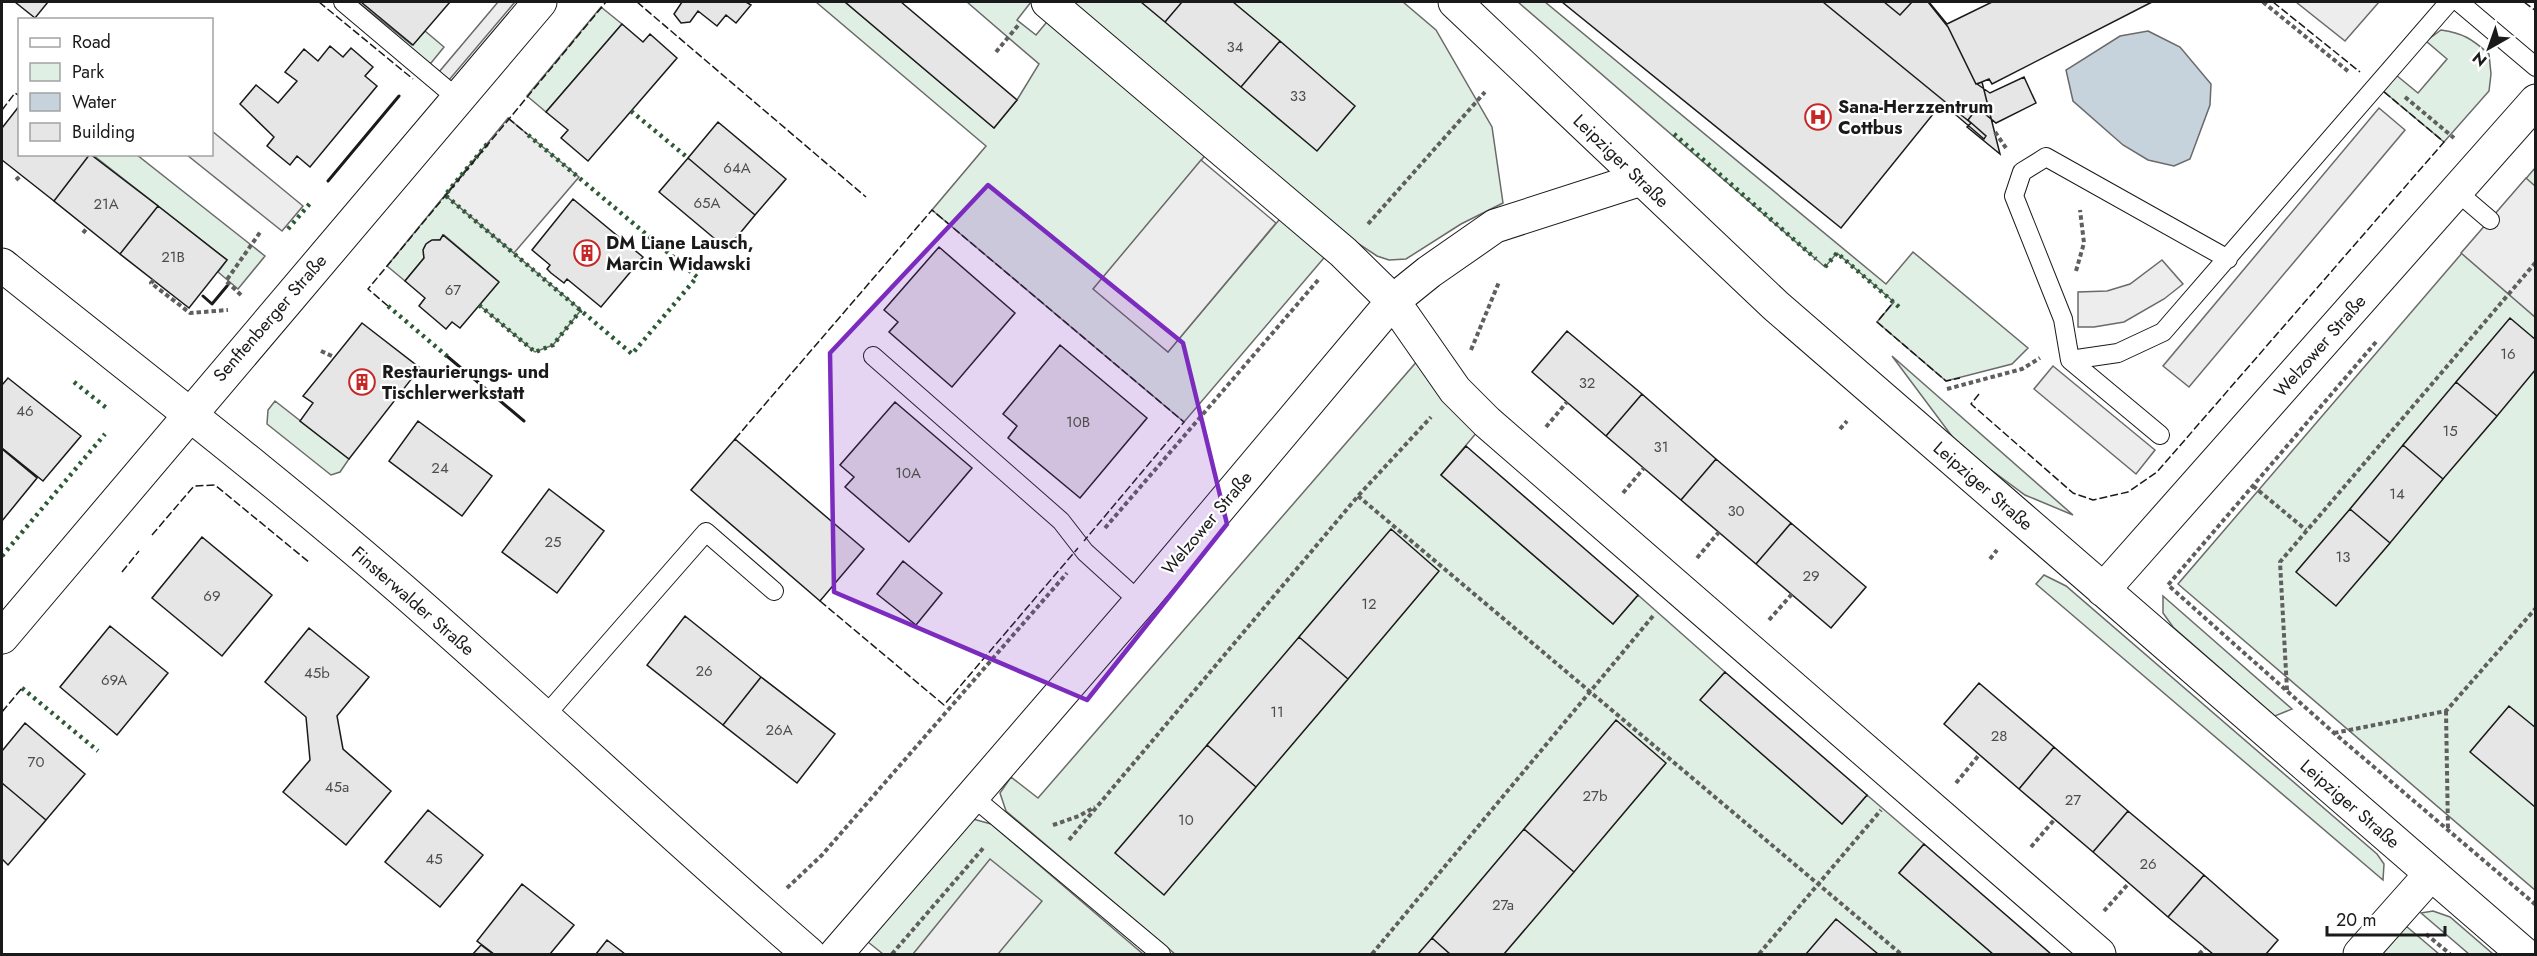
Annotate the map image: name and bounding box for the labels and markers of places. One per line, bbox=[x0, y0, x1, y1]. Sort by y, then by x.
place label: Sana-Herzzentrum Cottbus bbox=[1838, 94, 1993, 141]
hospital icon: Sana-Herzzentrum Cottbus bbox=[1803, 102, 1833, 132]
place label: DM Liane Lausch, Marcin Widawski bbox=[606, 230, 754, 277]
building icon: DM Liane Lausch, Marcin Widawski bbox=[572, 238, 602, 268]
place label: Restaurierungs- und Tischlerwerkstatt bbox=[382, 359, 549, 406]
building icon: Restaurierungs- und Tischlerwerkstatt bbox=[347, 367, 377, 397]

